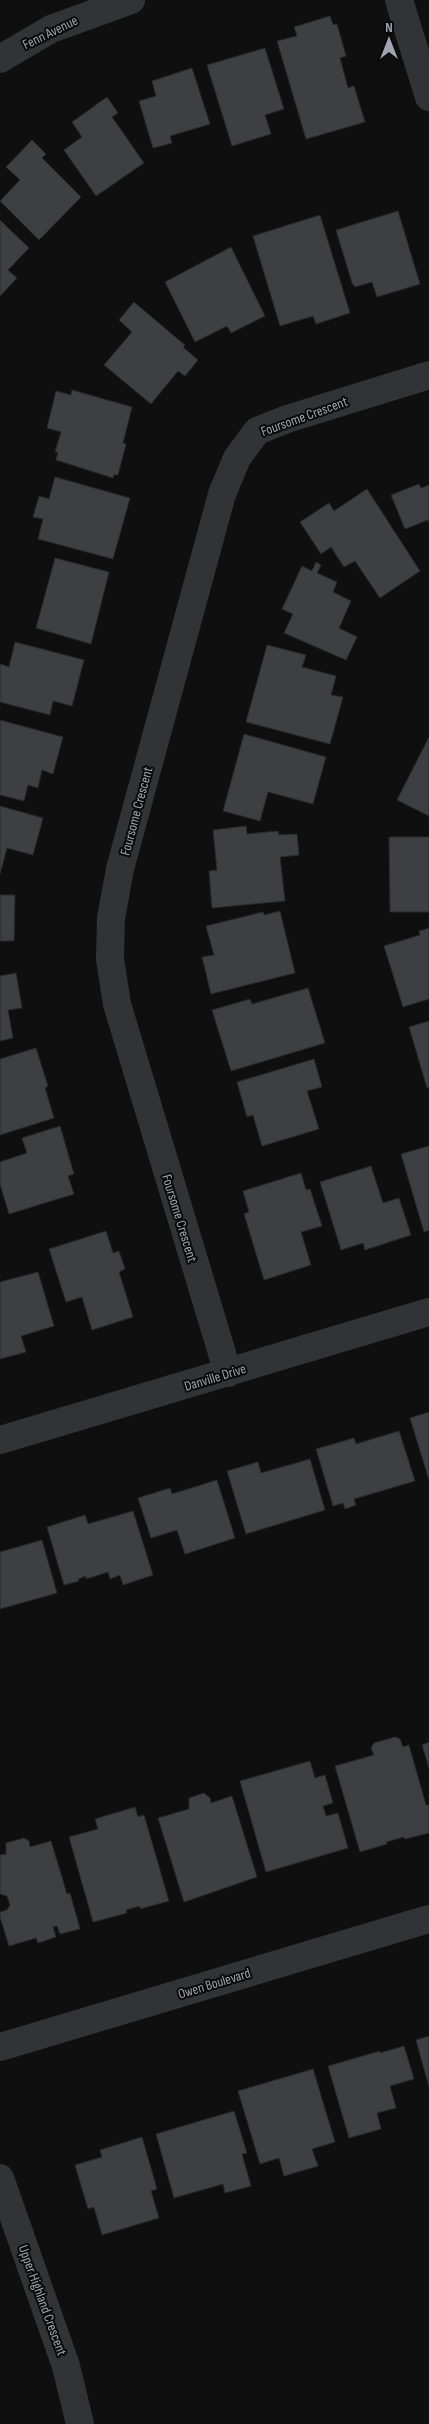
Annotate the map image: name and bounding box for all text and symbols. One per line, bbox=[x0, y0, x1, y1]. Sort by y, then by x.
street label: Fenn Avenue bbox=[20, 12, 81, 53]
north arrow bbox=[364, 15, 414, 65]
text: N bbox=[385, 19, 393, 36]
street label: Foursome Crescent bbox=[259, 393, 350, 440]
street label: Foursome Crescent bbox=[116, 765, 156, 857]
street label: Foursome Crescent bbox=[158, 1172, 201, 1264]
street label: Danville Drive bbox=[182, 1360, 248, 1395]
street label: Owen Boulevard bbox=[176, 1964, 253, 2003]
street label: Upper Highland Crescent bbox=[15, 2243, 70, 2358]

